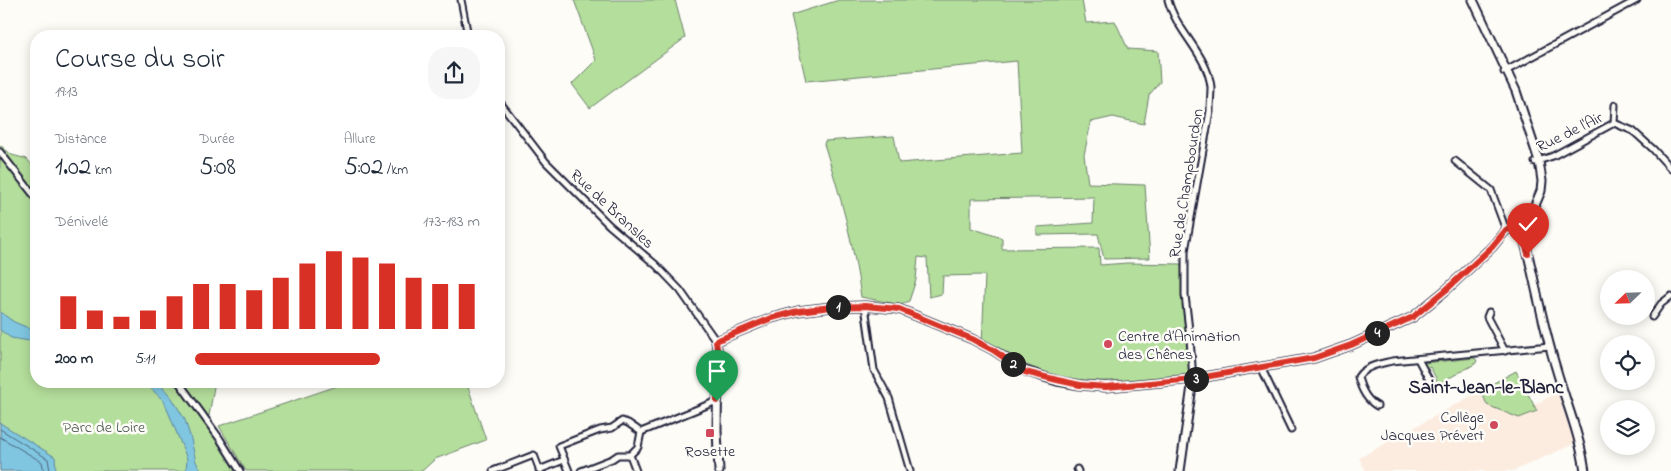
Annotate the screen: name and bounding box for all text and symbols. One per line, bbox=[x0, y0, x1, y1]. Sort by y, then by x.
text: Course du soir bbox=[55, 40, 225, 81]
button: share bbox=[428, 47, 480, 99]
text: 19:13 bbox=[55, 80, 78, 104]
street label: Rue de l'Air bbox=[1533, 106, 1607, 159]
street label: Rue de Champbourdon bbox=[1163, 107, 1211, 260]
text: Distance bbox=[55, 129, 107, 150]
text: Durée bbox=[199, 129, 234, 150]
text: Allure bbox=[344, 129, 376, 150]
text: 1.02 bbox=[55, 150, 91, 186]
text: 5:08 bbox=[199, 150, 236, 186]
text: 5:02 bbox=[344, 150, 383, 186]
text: km bbox=[91, 160, 112, 181]
text: /km bbox=[383, 160, 408, 181]
street label: Rue de Bransles bbox=[564, 164, 659, 255]
pin bbox=[1507, 203, 1549, 254]
text: Dénivelé bbox=[55, 210, 108, 234]
text: 173–183 m bbox=[423, 210, 480, 234]
icon: check bbox=[1514, 210, 1542, 238]
north arrow bbox=[1600, 270, 1655, 325]
map controls bbox=[1600, 270, 1655, 455]
pin: 1 bbox=[826, 294, 850, 320]
text: 1 bbox=[836, 297, 841, 318]
pin: 4 bbox=[1364, 320, 1390, 346]
text: 4 bbox=[1375, 323, 1380, 344]
place label: Centre d’Animation des Chênes bbox=[1118, 325, 1240, 367]
button: locate bbox=[1600, 335, 1655, 390]
marker: Centre d’Animation des Chênes bbox=[1102, 338, 1114, 350]
text: 200 m bbox=[55, 347, 93, 371]
text: 5:11 bbox=[135, 347, 156, 371]
pin bbox=[696, 350, 738, 401]
pin: 2 bbox=[1000, 352, 1026, 376]
text: 2 bbox=[1010, 354, 1017, 375]
icon: arrive bbox=[703, 357, 731, 385]
pin: 3 bbox=[1184, 366, 1208, 392]
text: 3 bbox=[1194, 369, 1199, 390]
district label: Saint-Jean-le-Blanc bbox=[1408, 375, 1564, 402]
button: layers bbox=[1600, 400, 1655, 455]
place label: Collège Jacques Prévert bbox=[1381, 406, 1485, 448]
park label: Parc de Loire bbox=[63, 416, 146, 440]
marker: Collège Jacques Prévert bbox=[1488, 419, 1500, 431]
marker: Rosette bbox=[704, 427, 716, 439]
place label: Rosette bbox=[685, 440, 736, 464]

